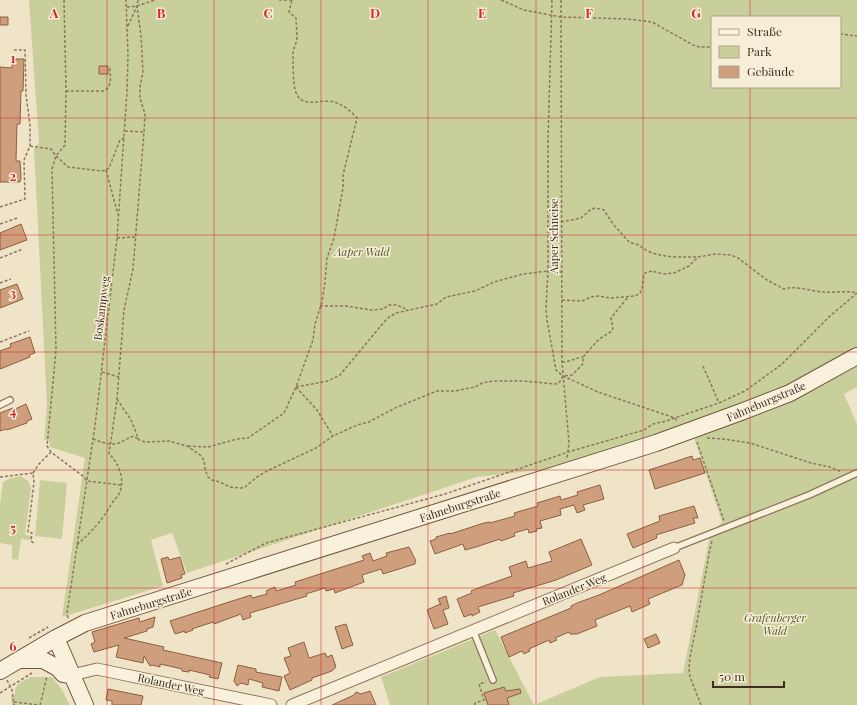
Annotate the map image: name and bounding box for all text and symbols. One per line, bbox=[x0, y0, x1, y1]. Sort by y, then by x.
text: A bbox=[49, 4, 59, 21]
text: B bbox=[157, 4, 166, 21]
text: C bbox=[263, 4, 273, 21]
text: D bbox=[370, 4, 380, 21]
text: E bbox=[478, 4, 486, 21]
text: F bbox=[585, 4, 593, 21]
text: G bbox=[691, 4, 701, 21]
legend bbox=[711, 16, 841, 88]
text: Straße bbox=[747, 23, 782, 39]
text: Park bbox=[747, 43, 772, 59]
text: 1 bbox=[11, 49, 16, 66]
text: Gebäude bbox=[747, 63, 794, 79]
text: 2 bbox=[10, 167, 17, 184]
street label: Aaper Schneise bbox=[546, 198, 561, 275]
park label: Aaper Wald bbox=[333, 244, 391, 259]
street label: Boskampweg bbox=[90, 275, 112, 341]
text: 3 bbox=[10, 284, 16, 301]
street label: Fahneburgstraße bbox=[724, 377, 808, 424]
text: 4 bbox=[10, 402, 17, 419]
street label: Fahneburgstraße bbox=[417, 485, 503, 525]
text: 5 bbox=[10, 519, 16, 536]
street label: Rolander Weg bbox=[540, 569, 608, 609]
street label: Fahneburgstraße bbox=[108, 583, 194, 623]
park label: Grafenberger Wald bbox=[744, 610, 806, 638]
text: 6 bbox=[9, 637, 17, 654]
scale bar bbox=[713, 663, 784, 689]
text: 50 m bbox=[719, 668, 745, 684]
street label: Rolander Weg bbox=[136, 670, 206, 698]

